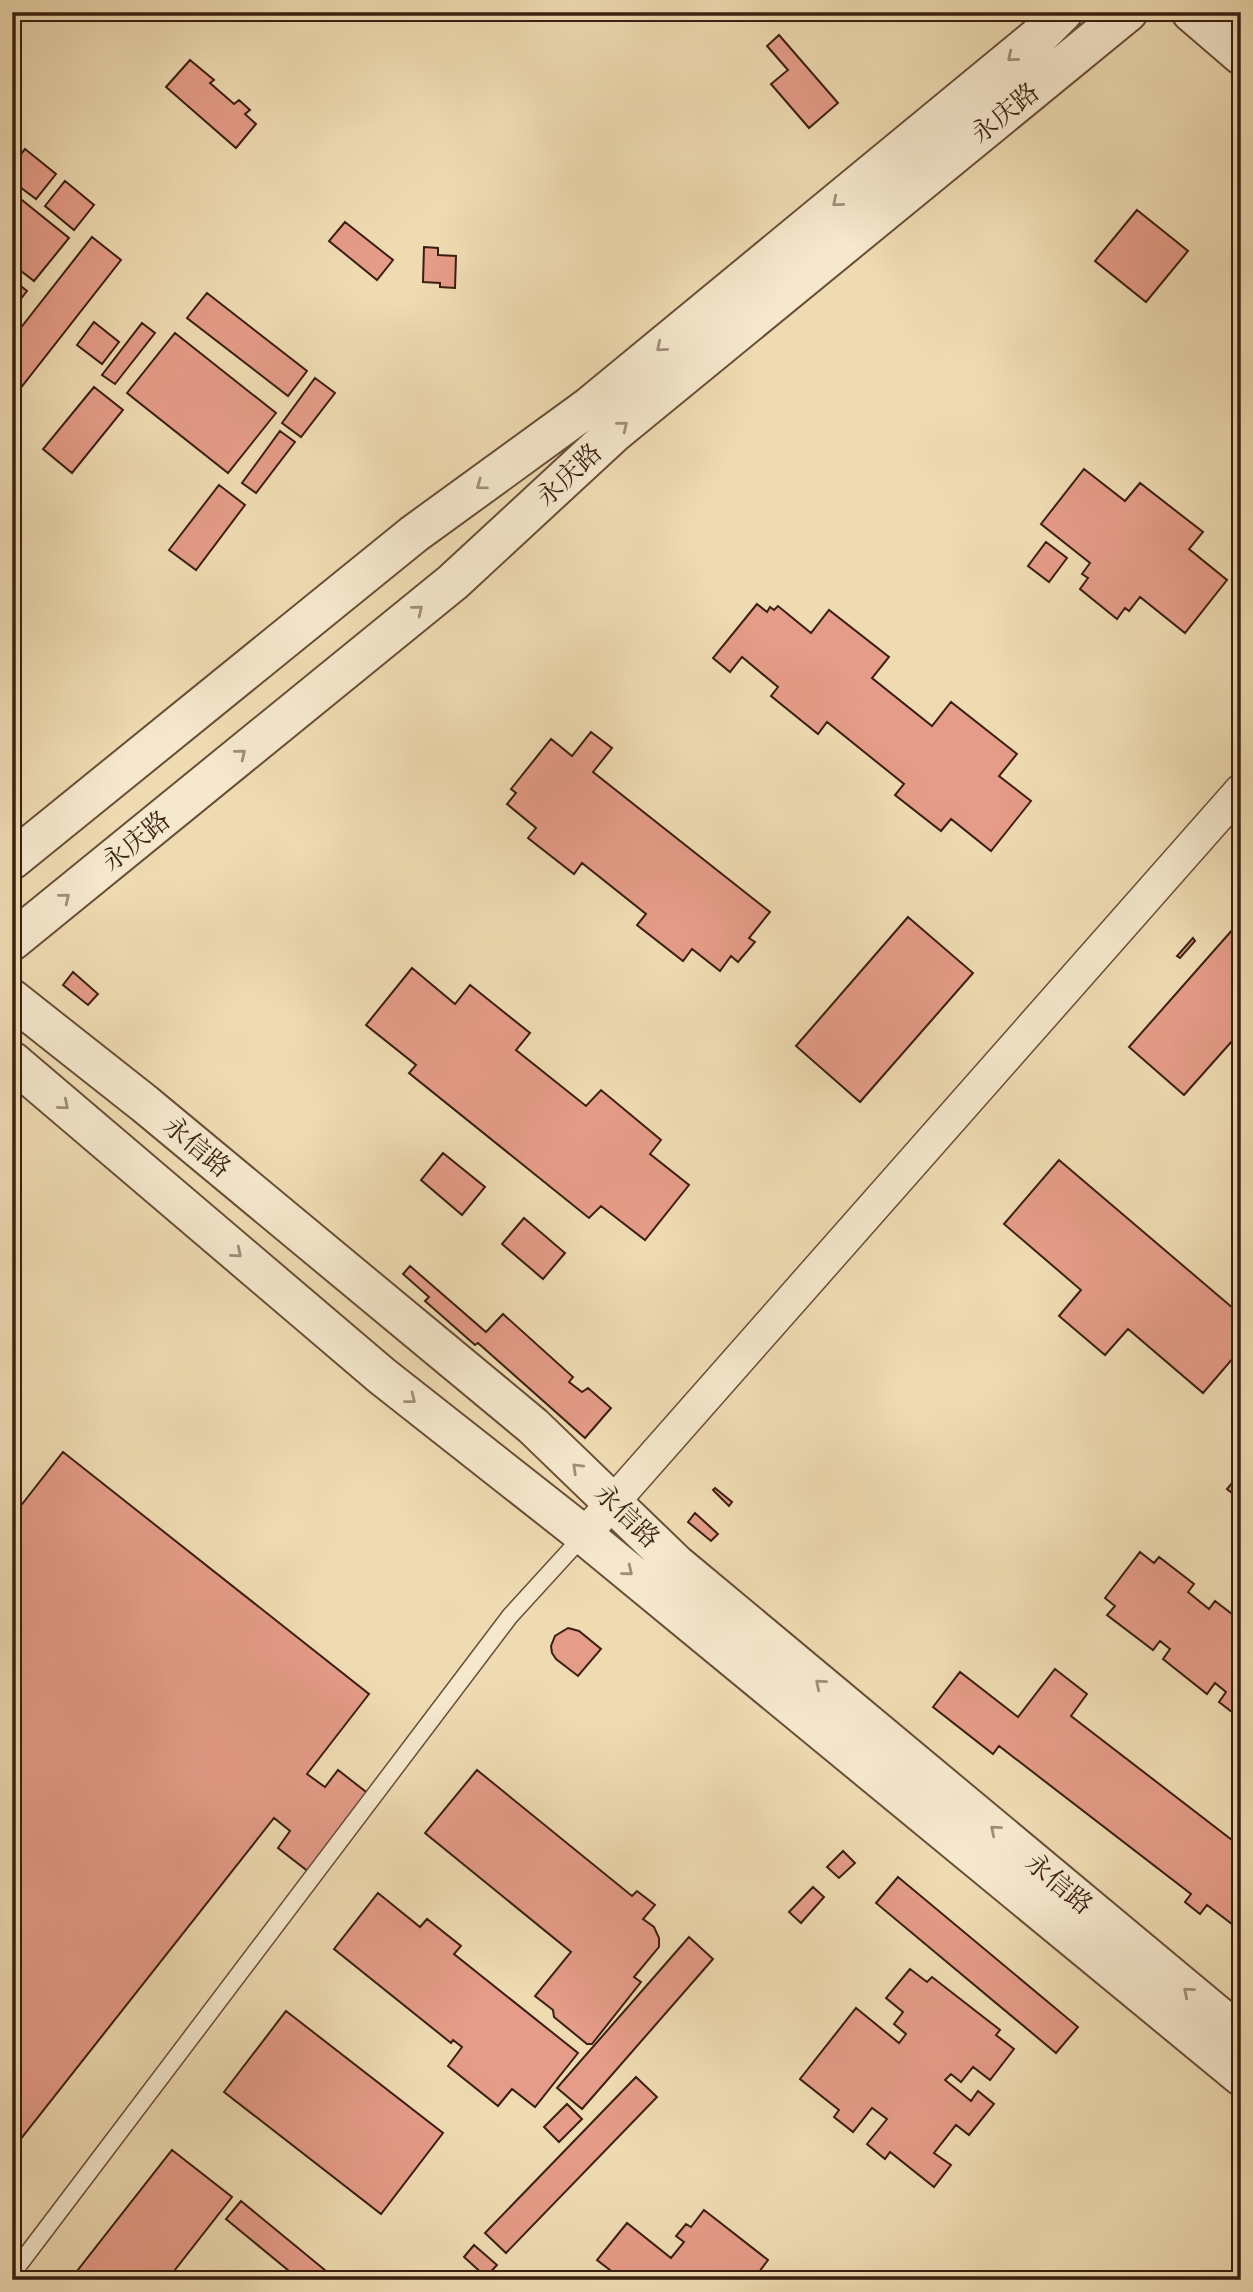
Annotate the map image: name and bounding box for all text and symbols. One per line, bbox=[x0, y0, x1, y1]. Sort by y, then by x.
one-way arrow bbox=[1008, 49, 1020, 62]
street label: 永庆路 bbox=[964, 75, 1046, 151]
one-way arrow bbox=[832, 194, 845, 206]
one-way arrow bbox=[657, 339, 670, 351]
one-way arrow bbox=[615, 422, 628, 434]
street label: 永庆路 bbox=[529, 436, 609, 514]
one-way arrow bbox=[476, 477, 489, 489]
one-way arrow bbox=[410, 606, 422, 619]
one-way arrow bbox=[234, 750, 246, 763]
street label: 永庆路 bbox=[95, 803, 177, 879]
one-way arrow bbox=[57, 894, 70, 906]
one-way arrow bbox=[56, 1097, 69, 1109]
street label: 永信路 bbox=[156, 1109, 238, 1185]
one-way arrow bbox=[229, 1245, 242, 1257]
one-way arrow bbox=[404, 1391, 416, 1404]
one-way arrow bbox=[573, 1463, 586, 1476]
street label: 永信路 bbox=[587, 1476, 667, 1556]
one-way arrow bbox=[620, 1563, 633, 1575]
one-way arrow bbox=[816, 1680, 829, 1692]
one-way arrow bbox=[990, 1826, 1003, 1838]
street label: 永信路 bbox=[1018, 1846, 1100, 1922]
one-way arrow bbox=[1184, 1987, 1196, 2000]

